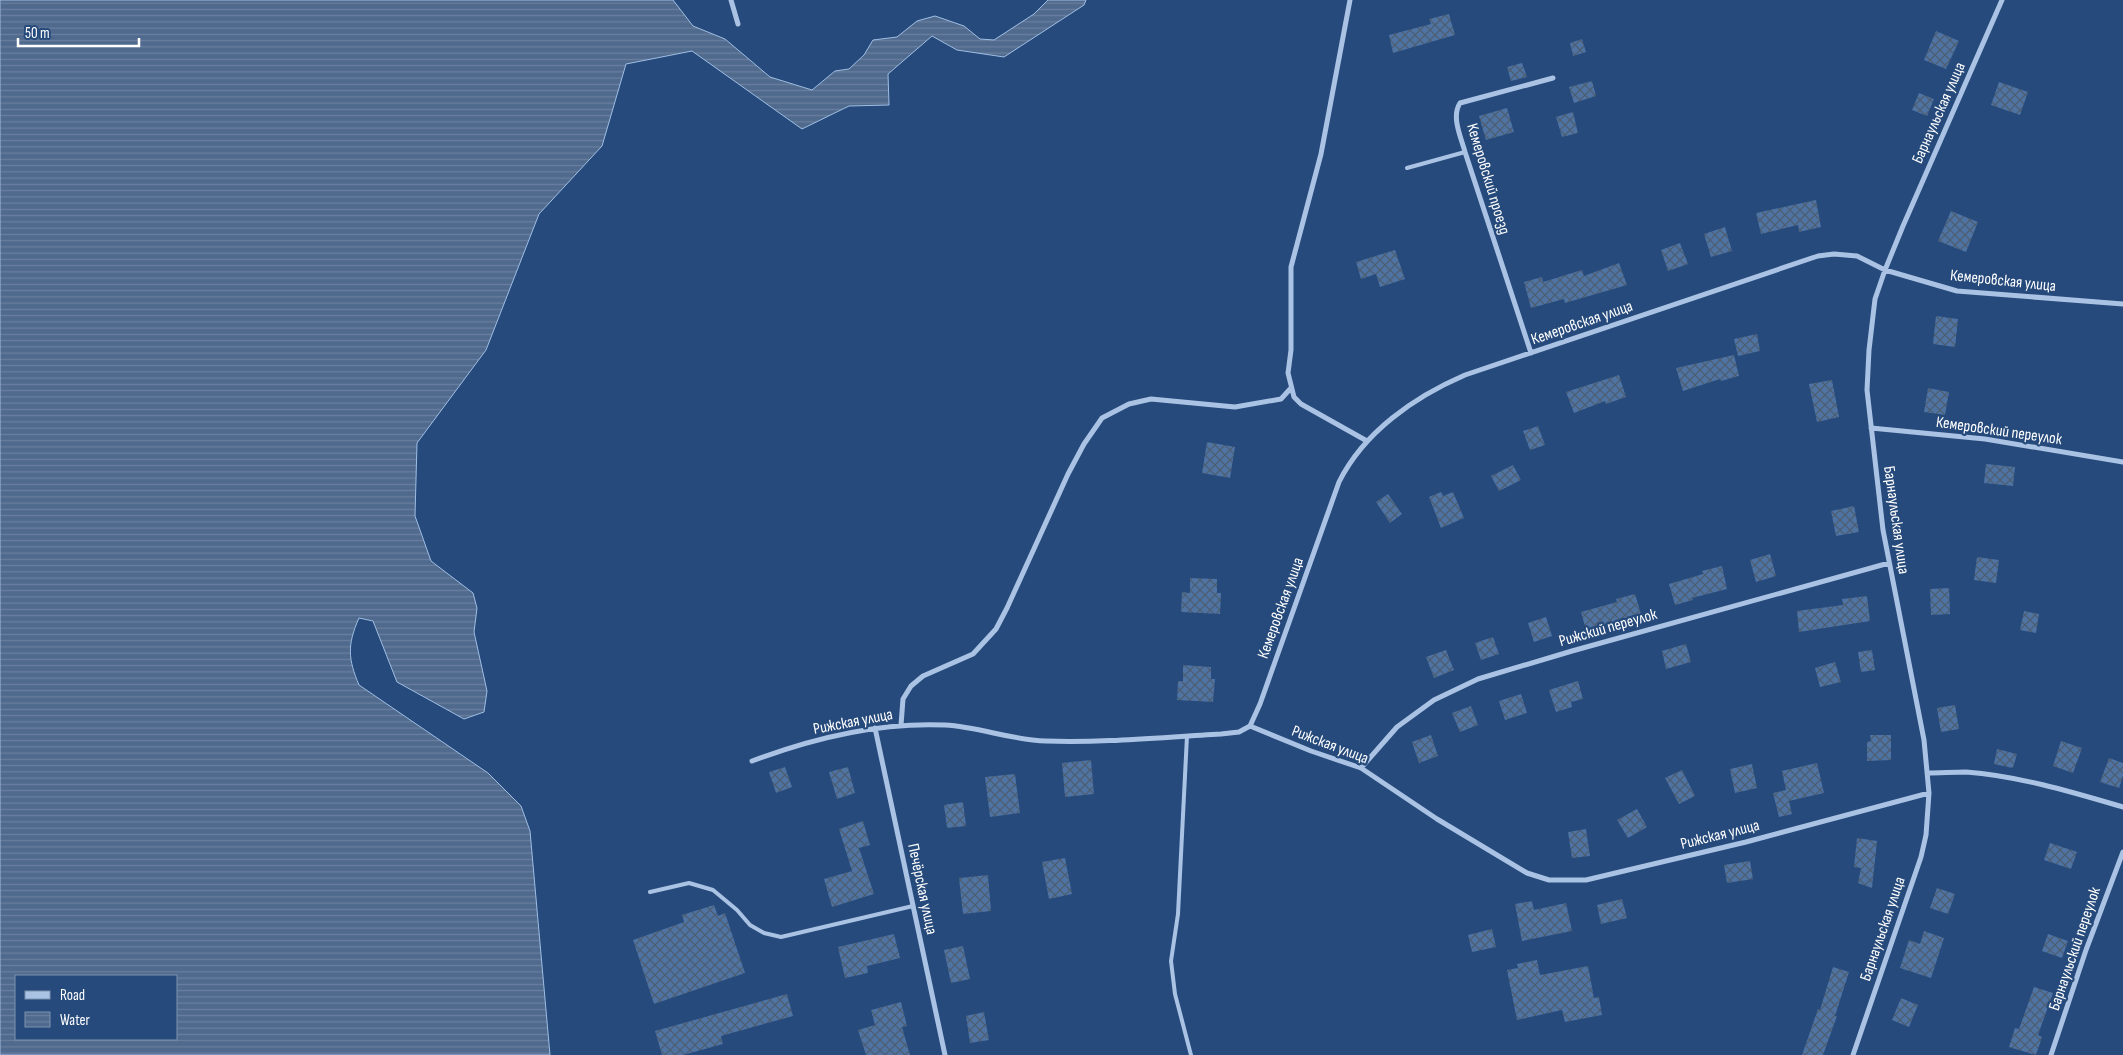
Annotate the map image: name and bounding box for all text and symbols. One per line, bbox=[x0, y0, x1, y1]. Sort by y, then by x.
scale bar bbox=[18, 15, 139, 47]
text: 50 m bbox=[25, 24, 50, 43]
street label: Барнаульская улица bbox=[1908, 59, 1970, 167]
street label: Кемеровский проезд bbox=[1462, 121, 1514, 237]
street label: Кемеровская улица bbox=[1949, 266, 2057, 296]
street label: Кемеровская улица bbox=[1529, 297, 1635, 349]
street label: Кемеровский переулок bbox=[1935, 413, 2064, 449]
street label: Барнаульская улица bbox=[1879, 465, 1913, 575]
street label: Кемеровская улица bbox=[1254, 555, 1308, 661]
street label: Рижский переулок bbox=[1557, 605, 1660, 651]
street label: Рижская улица bbox=[812, 705, 894, 739]
street label: Рижская улица bbox=[1289, 722, 1371, 768]
street label: Рижская улица bbox=[1679, 816, 1761, 854]
street label: Печёрская улица bbox=[903, 842, 941, 936]
street label: Барнаульская улица bbox=[1856, 874, 1910, 984]
street label: Барнаульский переулок bbox=[2045, 884, 2105, 1013]
legend bbox=[15, 975, 178, 1040]
text: Road bbox=[60, 986, 85, 1005]
text: Water bbox=[60, 1011, 91, 1030]

